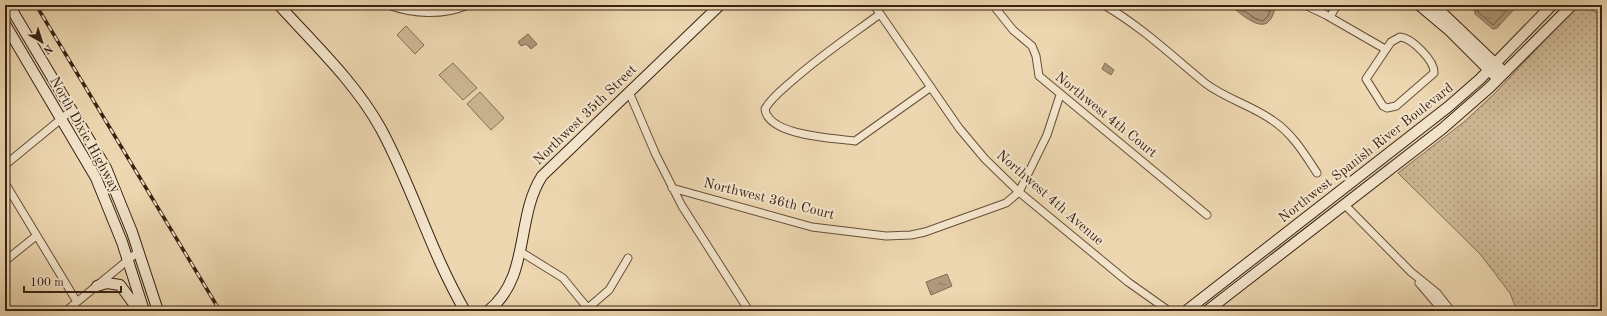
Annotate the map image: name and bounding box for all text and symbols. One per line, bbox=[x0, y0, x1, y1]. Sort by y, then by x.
north arrow bbox=[22, 22, 62, 62]
text: N bbox=[40, 42, 54, 56]
street label: Northwest 35th Street bbox=[531, 62, 639, 168]
street label: Northwest 4th Court bbox=[1052, 70, 1160, 160]
street label: North Dixie Highway bbox=[47, 75, 123, 196]
street label: Northwest Spanish River Boulevard bbox=[1276, 81, 1456, 225]
street label: Northwest 4th Avenue bbox=[994, 148, 1106, 248]
street label: Northwest 36th Court bbox=[702, 176, 836, 222]
scale bar bbox=[24, 268, 121, 294]
text: 100 m bbox=[30, 277, 64, 289]

